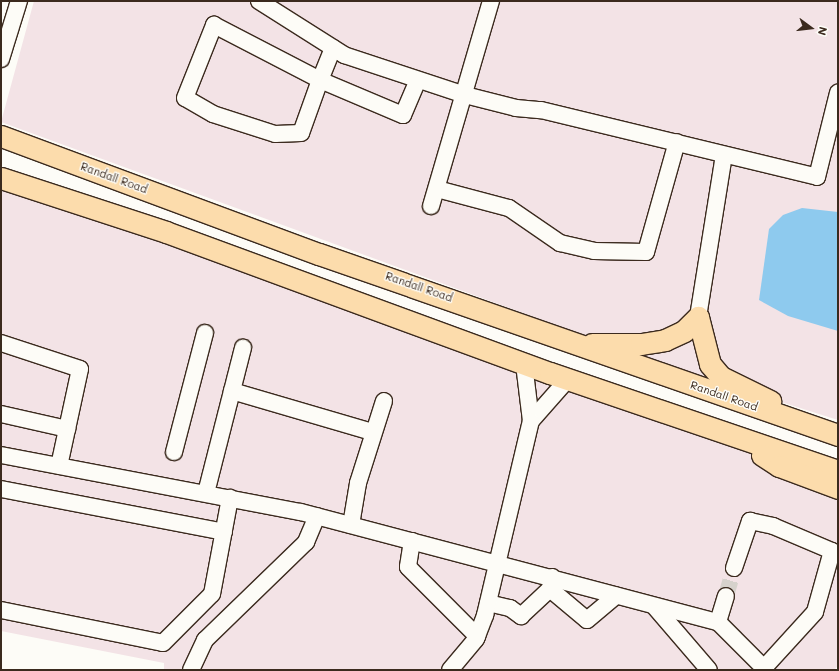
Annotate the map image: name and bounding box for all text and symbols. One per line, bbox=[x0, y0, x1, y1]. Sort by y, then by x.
north arrow bbox=[791, 8, 831, 48]
text: N bbox=[815, 25, 831, 37]
street label: Randall Road bbox=[79, 160, 149, 196]
street label: Randall Road bbox=[384, 269, 454, 305]
street label: Randall Road bbox=[689, 378, 759, 414]

